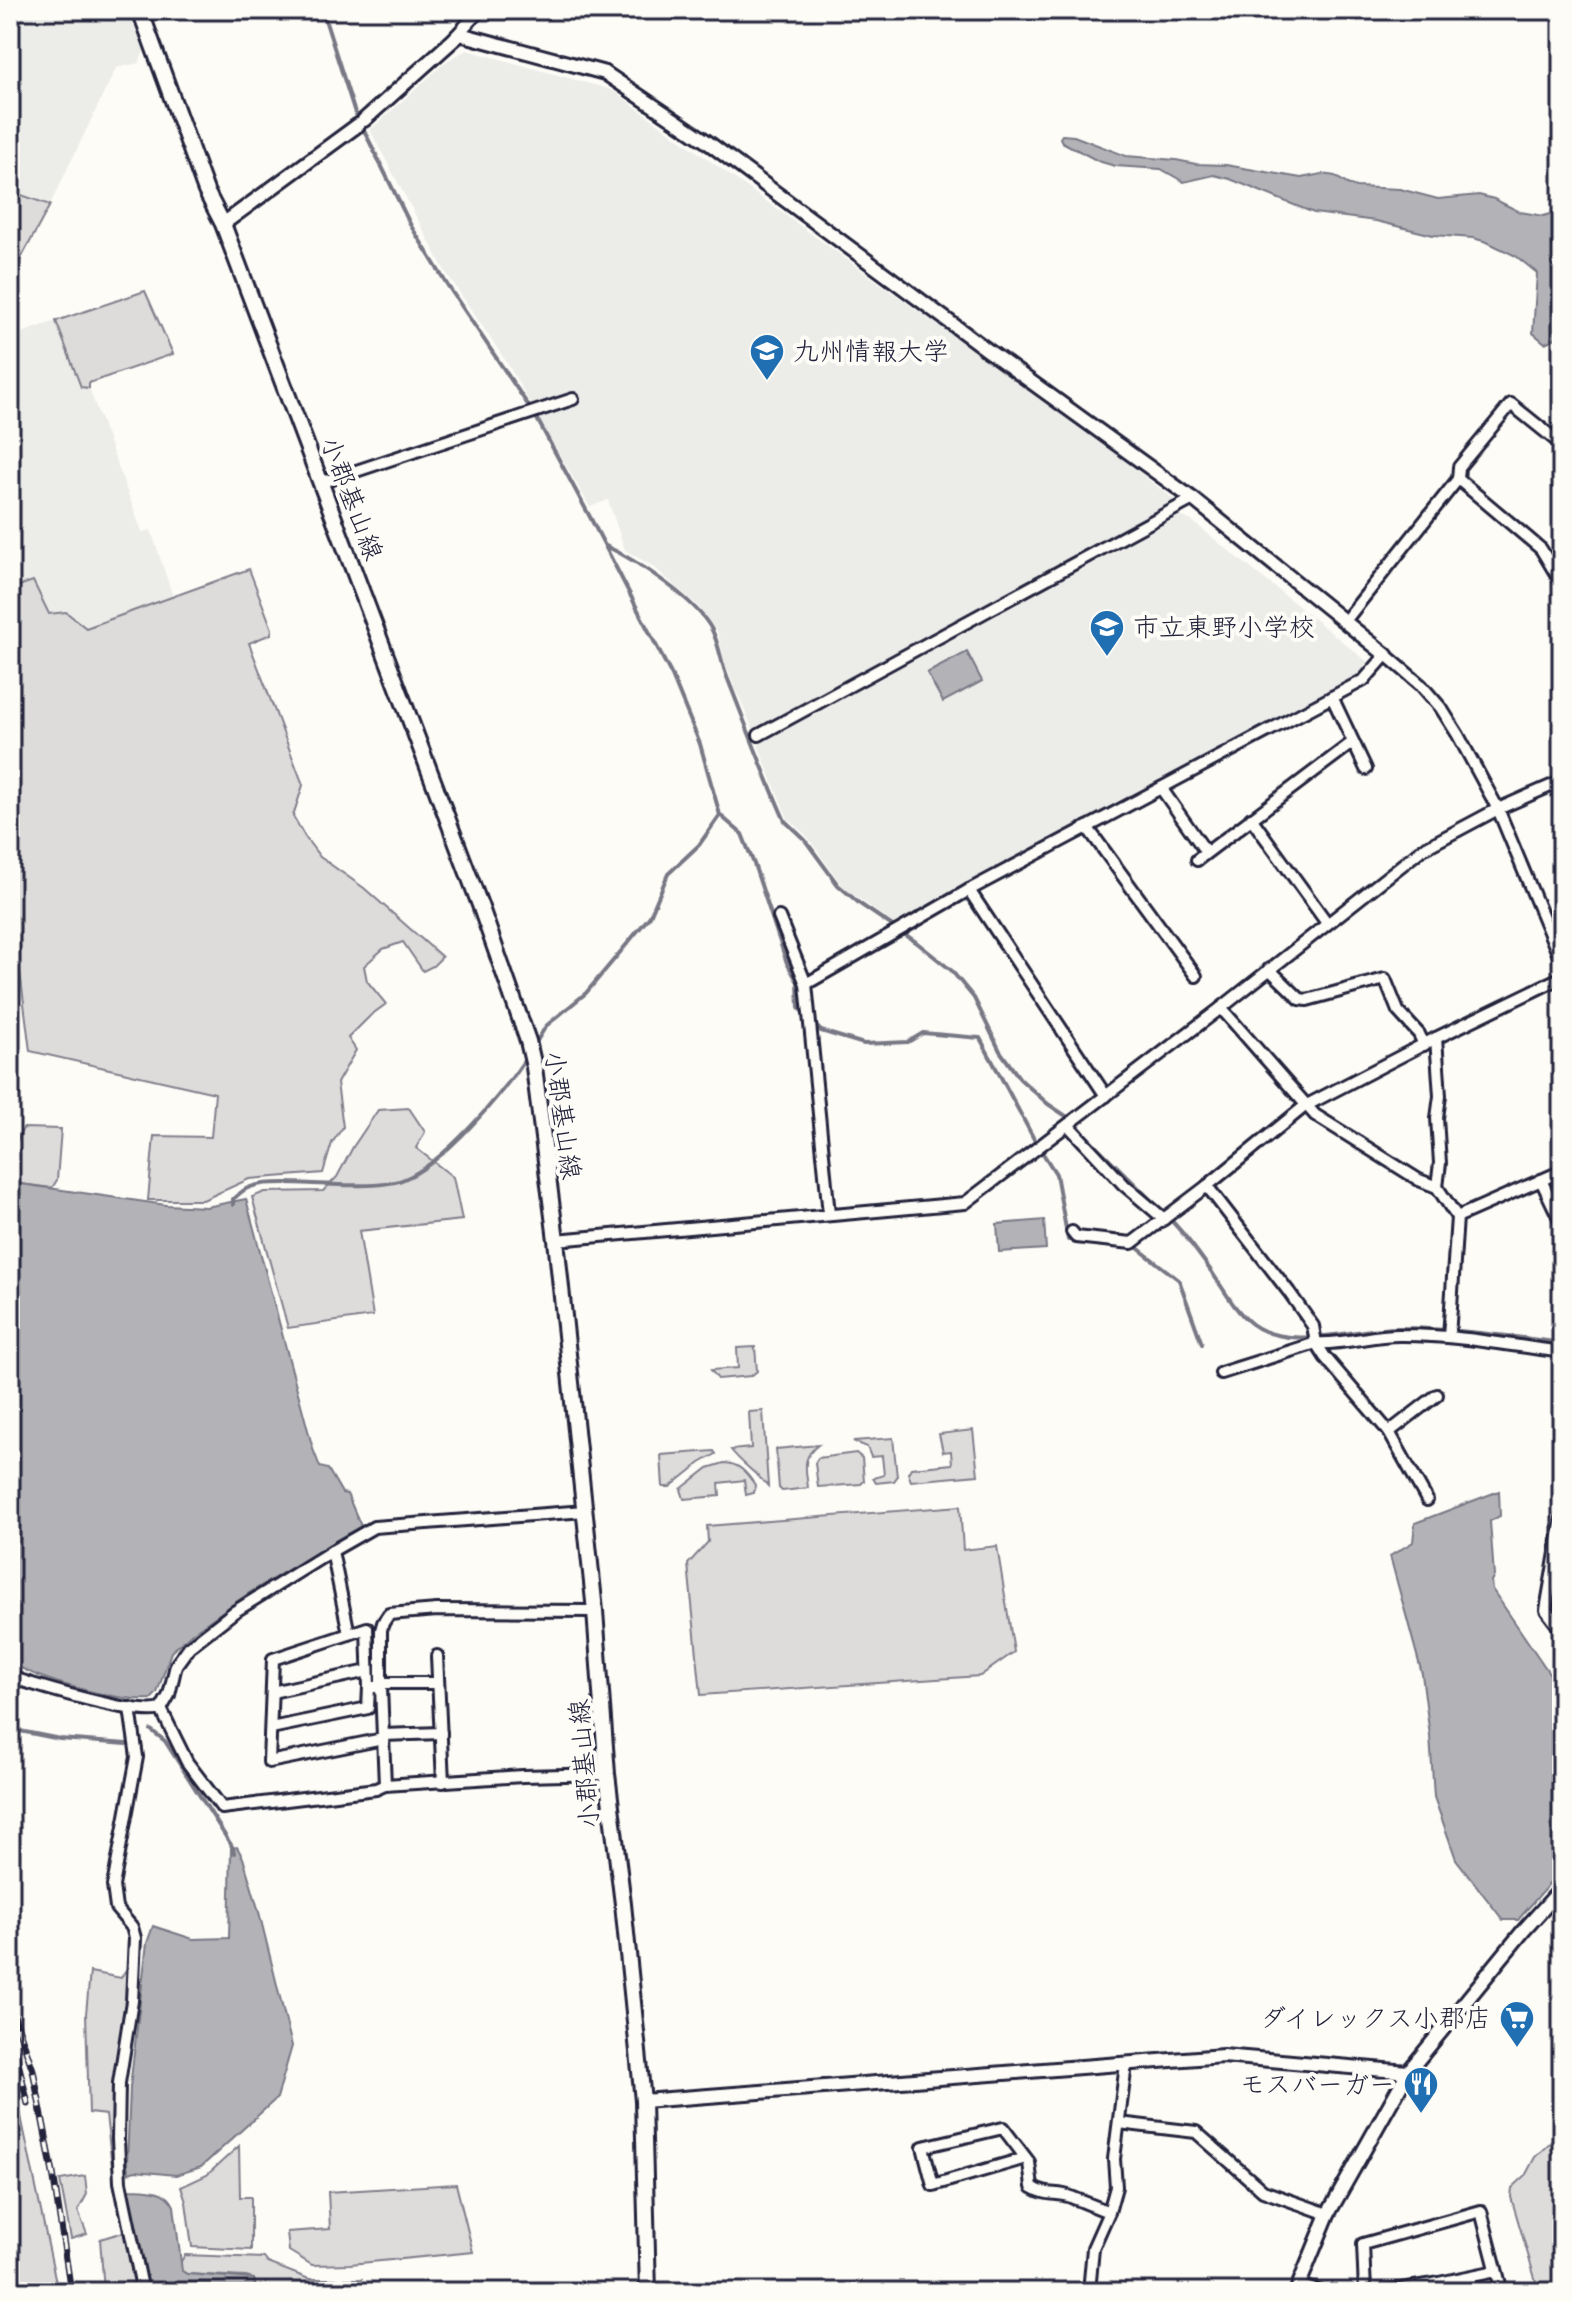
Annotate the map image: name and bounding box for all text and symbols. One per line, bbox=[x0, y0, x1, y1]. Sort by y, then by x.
school or university icon: 九州情報大学 bbox=[748, 332, 786, 382]
place label: 九州情報大学 bbox=[793, 333, 949, 367]
street label: 小郡基山線 bbox=[314, 431, 392, 564]
school or university icon: 市立東野小学校 bbox=[1088, 608, 1126, 658]
place label: 市立東野小学校 bbox=[1133, 609, 1315, 643]
street label: 小郡基山線 bbox=[538, 1048, 590, 1182]
street label: 小郡基山線 bbox=[560, 1698, 606, 1830]
supermarket icon: ダイレックス小郡店 bbox=[1498, 1999, 1536, 2049]
place label: ダイレックス小郡店 bbox=[1260, 2000, 1491, 2034]
restaurant icon: モスバーガー bbox=[1402, 2065, 1440, 2115]
place label: モスバーガー bbox=[1240, 2066, 1395, 2100]

